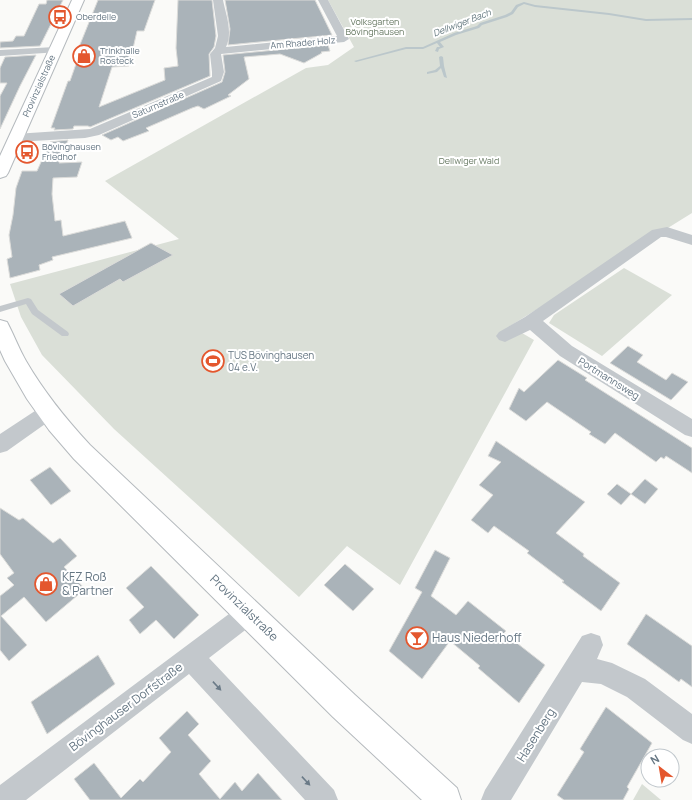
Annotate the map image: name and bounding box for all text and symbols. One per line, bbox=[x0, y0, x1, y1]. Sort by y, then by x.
bus stop icon: Oberdelle bbox=[47, 4, 73, 30]
water label: Dellwiger Bach bbox=[431, 5, 493, 40]
place label: Oberdelle bbox=[76, 10, 116, 23]
park label: Volksgarten Bövinghausen bbox=[346, 15, 404, 38]
street label: Am Rhader Holz bbox=[270, 33, 336, 52]
shop icon: Trinkhalle Rosteck bbox=[71, 43, 97, 69]
place label: Trinkhalle Rosteck bbox=[100, 44, 140, 67]
street label: Provinzialstraße bbox=[19, 53, 58, 119]
street label: Saturnstraße bbox=[130, 88, 186, 121]
bus stop icon: Bövinghausen Friedhof bbox=[14, 139, 40, 165]
place label: Bövinghausen Friedhof bbox=[42, 140, 101, 163]
park label: Dellwiger Wald bbox=[439, 154, 499, 167]
sports icon: TUS Bövinghausen 04 e.V. bbox=[200, 348, 226, 374]
place label: TUS Bövinghausen 04 e.V. bbox=[228, 348, 314, 374]
street label: Portmannsweg bbox=[576, 354, 642, 402]
place label: KFZ Roß & Partner bbox=[62, 568, 114, 599]
shop icon: KFZ Roß & Partner bbox=[33, 571, 59, 597]
street label: Provinzialstraße bbox=[206, 571, 282, 645]
bar icon: Haus Niederhoff bbox=[404, 625, 430, 651]
place label: Haus Niederhoff bbox=[432, 629, 521, 646]
street label: Bövinghauser Dorfstraße bbox=[65, 658, 186, 755]
one-way arrow bbox=[213, 681, 222, 691]
street label: Hasenberg bbox=[512, 705, 559, 765]
north arrow bbox=[640, 748, 680, 788]
text: N bbox=[647, 750, 662, 767]
one-way arrow bbox=[301, 776, 311, 786]

